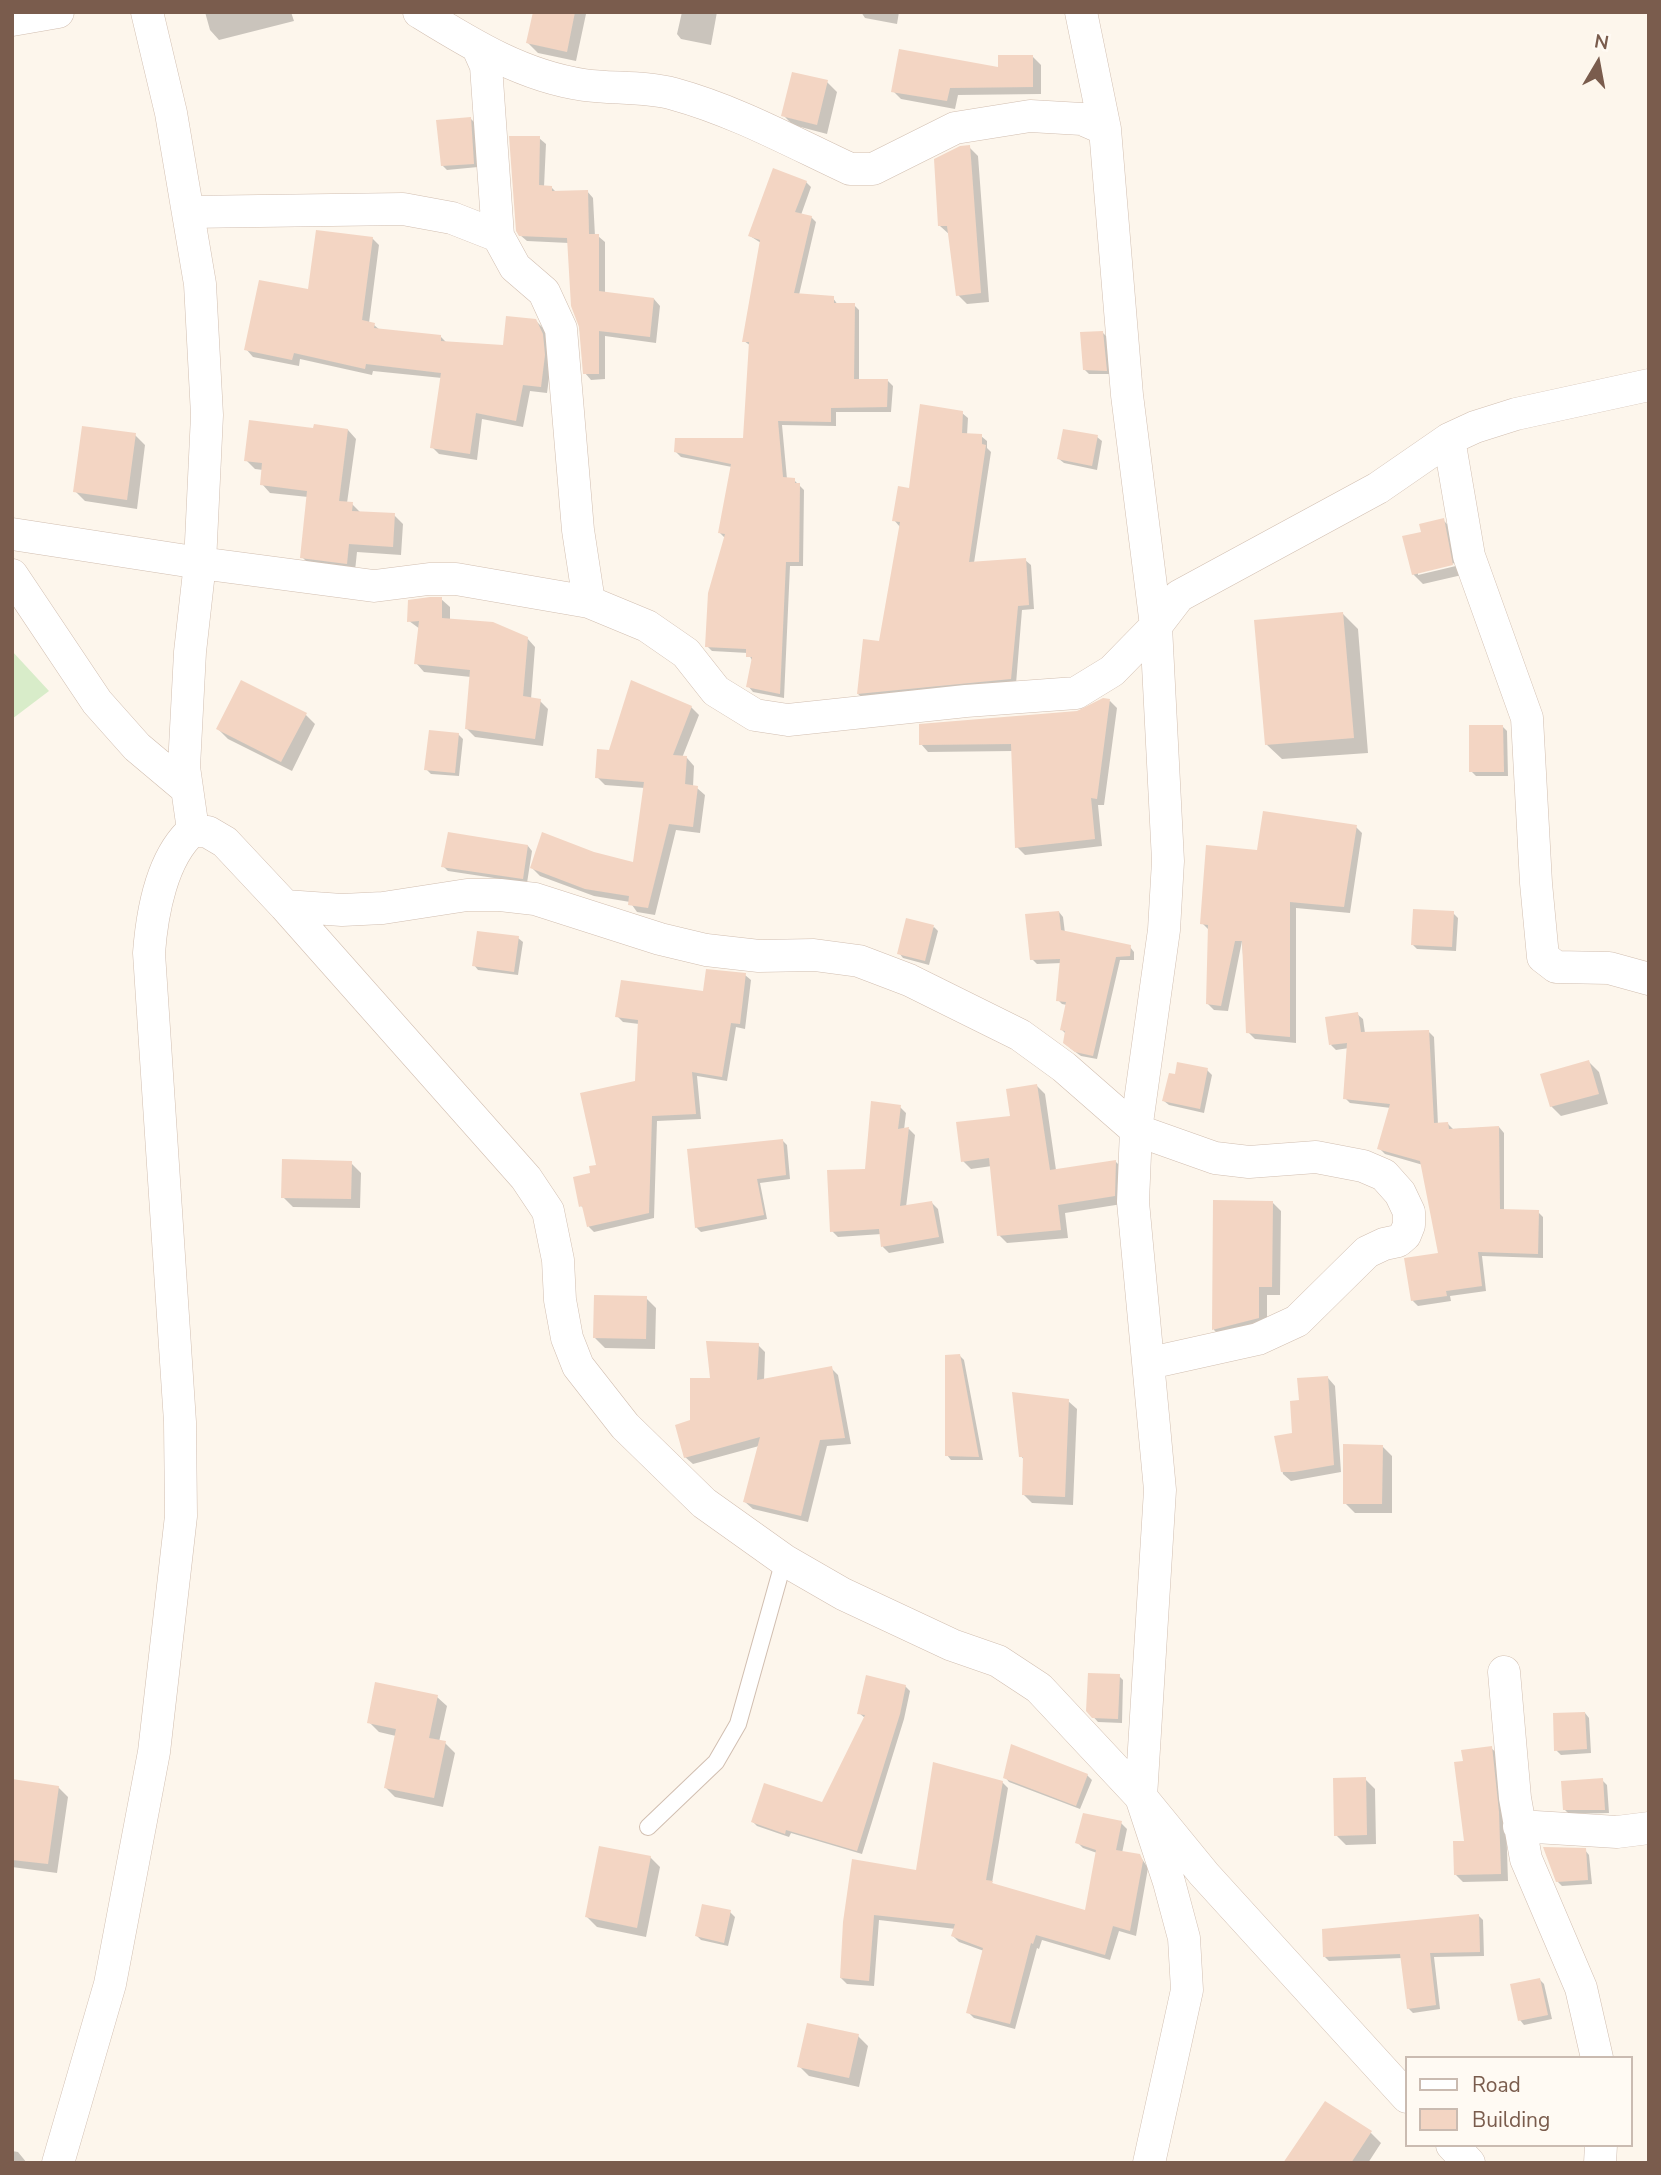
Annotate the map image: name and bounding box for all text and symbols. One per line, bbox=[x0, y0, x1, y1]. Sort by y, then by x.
north arrow bbox=[1563, 28, 1633, 98]
text: N bbox=[1592, 28, 1611, 56]
legend bbox=[1406, 2056, 1633, 2147]
text: Road bbox=[1472, 2071, 1521, 2099]
text: Building bbox=[1472, 2106, 1550, 2134]

